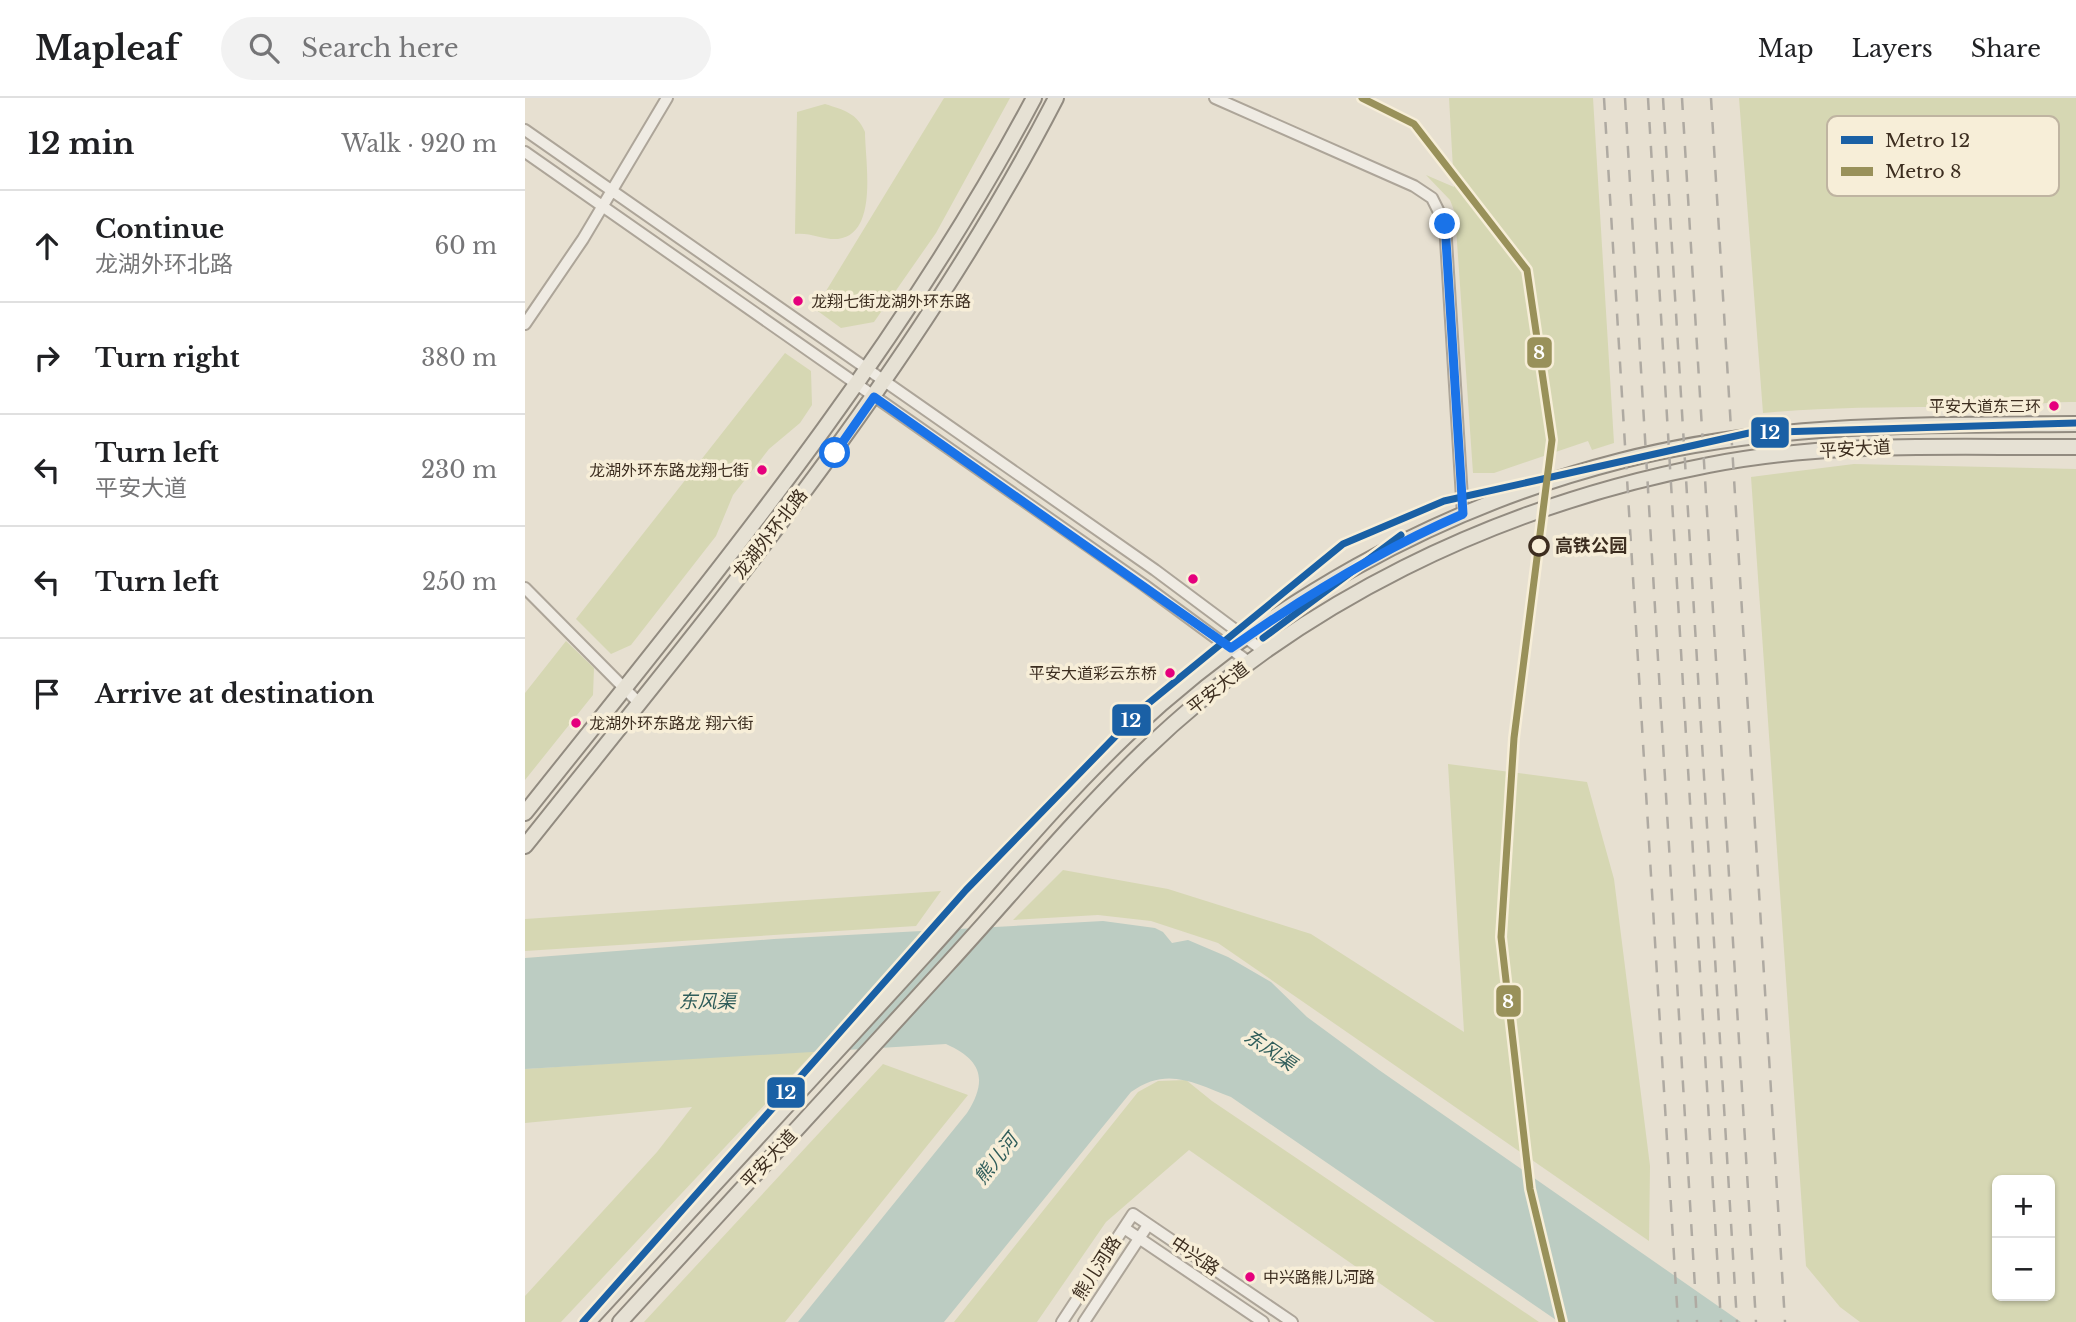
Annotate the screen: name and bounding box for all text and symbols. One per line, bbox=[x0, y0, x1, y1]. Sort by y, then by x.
search box bbox=[221, 17, 711, 80]
text: Mapleaf bbox=[35, 28, 179, 69]
icon: search bbox=[245, 29, 283, 67]
text: Search here bbox=[301, 32, 459, 64]
text: Map bbox=[1758, 34, 1814, 63]
text: Layers bbox=[1852, 34, 1933, 63]
text: Share bbox=[1971, 34, 2041, 63]
legend bbox=[1827, 116, 2059, 196]
text: 12 min bbox=[28, 125, 134, 162]
text: Metro 12 bbox=[1885, 129, 1970, 152]
text: Walk · 920 m bbox=[341, 130, 497, 158]
text: Metro 8 bbox=[1885, 160, 1962, 183]
route end bbox=[1429, 208, 1460, 239]
text: Continue bbox=[95, 213, 224, 245]
icon: ahead bbox=[28, 227, 66, 265]
text: 60 m bbox=[435, 232, 497, 260]
text: 龙湖外环北路 bbox=[95, 250, 233, 278]
place label: 龙翔七街龙湖外环东路 bbox=[811, 291, 971, 311]
marker: 龙翔七街龙湖外环东路 bbox=[791, 294, 805, 308]
line badge: 8 bbox=[1526, 336, 1553, 369]
icon: right bbox=[28, 339, 66, 377]
text: 8 bbox=[1533, 341, 1545, 364]
text: Turn right bbox=[95, 342, 240, 374]
text: 380 m bbox=[421, 344, 497, 372]
place label: 平安大道东三环 bbox=[1929, 396, 2041, 416]
marker: 平安大道东三环 bbox=[2047, 399, 2061, 413]
line badge: 12 bbox=[1750, 416, 1790, 449]
text: 12 bbox=[1760, 421, 1780, 444]
street label: 平安大道 bbox=[1818, 436, 1892, 462]
text: Turn left bbox=[95, 437, 219, 469]
route start bbox=[819, 437, 850, 468]
icon: left bbox=[28, 451, 66, 489]
text: 230 m bbox=[421, 456, 497, 484]
place label: 龙湖外环东路龙翔七街 bbox=[589, 460, 749, 480]
marker: 龙湖外环东路龙翔七街 bbox=[755, 463, 769, 477]
text: 平安大道 bbox=[95, 474, 187, 502]
street label: 龙湖外环北路 bbox=[728, 485, 812, 583]
place label: 高铁公园 bbox=[1555, 535, 1627, 557]
marker: 高铁公园 bbox=[1529, 536, 1549, 556]
icon: left bbox=[28, 563, 66, 601]
text: Turn left bbox=[95, 566, 219, 598]
text: 250 m bbox=[422, 568, 497, 596]
unlabelled marker bbox=[1186, 572, 1200, 586]
street label: 平安大道 bbox=[1183, 657, 1253, 719]
place label: 平安大道彩云东桥 bbox=[1029, 663, 1157, 683]
marker: 平安大道彩云东桥 bbox=[1163, 666, 1177, 680]
icon: arrive bbox=[28, 675, 66, 713]
text: Arrive at destination bbox=[95, 678, 375, 710]
line badge: 12 bbox=[1111, 703, 1152, 737]
text: 12 bbox=[1121, 709, 1141, 732]
place label: 龙湖外环东路龙 翔六街 bbox=[589, 713, 754, 733]
marker: 龙湖外环东路龙 翔六街 bbox=[569, 716, 583, 730]
line badge: 8 bbox=[1495, 984, 1522, 1018]
water label: 东风渠 bbox=[678, 990, 738, 1013]
text: 8 bbox=[1502, 990, 1514, 1013]
water label: 东风渠 bbox=[1240, 1025, 1303, 1077]
line badge: 12 bbox=[766, 1076, 806, 1109]
text: 12 bbox=[776, 1081, 796, 1104]
street label: 平安大道 bbox=[736, 1125, 802, 1193]
water label: 熊儿河 bbox=[969, 1126, 1025, 1189]
map controls bbox=[1992, 1175, 2055, 1301]
button: + bbox=[1992, 1175, 2055, 1238]
street label: 熊儿河路 bbox=[1068, 1232, 1126, 1304]
street label: 中兴路 bbox=[1166, 1232, 1224, 1280]
button: − bbox=[1992, 1238, 2055, 1301]
place label: 中兴路熊儿河路 bbox=[1263, 1267, 1375, 1287]
marker: 中兴路熊儿河路 bbox=[1243, 1270, 1257, 1284]

